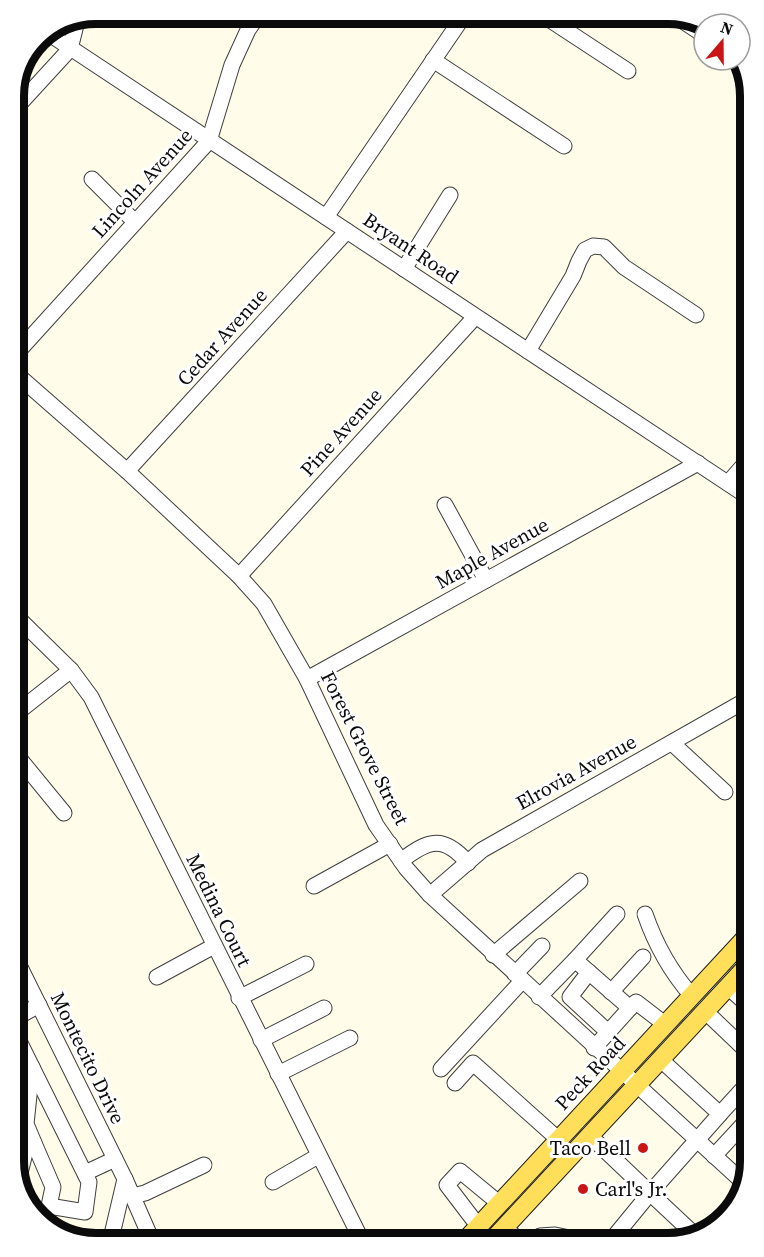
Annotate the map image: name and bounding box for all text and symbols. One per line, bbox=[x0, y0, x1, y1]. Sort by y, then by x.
north arrow bbox=[692, 12, 752, 72]
text: N bbox=[718, 16, 737, 40]
street label: Lincoln Avenue bbox=[85, 122, 199, 244]
street label: Bryant Road bbox=[358, 206, 465, 291]
street label: Cedar Avenue bbox=[171, 282, 273, 392]
street label: Pine Avenue bbox=[294, 382, 388, 482]
street label: Maple Avenue bbox=[430, 510, 554, 596]
street label: Forest Grove Street bbox=[314, 666, 416, 830]
street label: Elrovia Avenue bbox=[511, 727, 641, 817]
street label: Medina Court bbox=[180, 849, 259, 972]
street label: Montecito Drive bbox=[44, 987, 132, 1129]
street label: Peck Road bbox=[548, 1029, 632, 1116]
place label: Taco Bell bbox=[550, 1134, 631, 1162]
marker: Taco Bell bbox=[636, 1141, 650, 1155]
place label: Carl's Jr. bbox=[595, 1175, 667, 1203]
marker: Carl's Jr. bbox=[576, 1182, 590, 1196]

